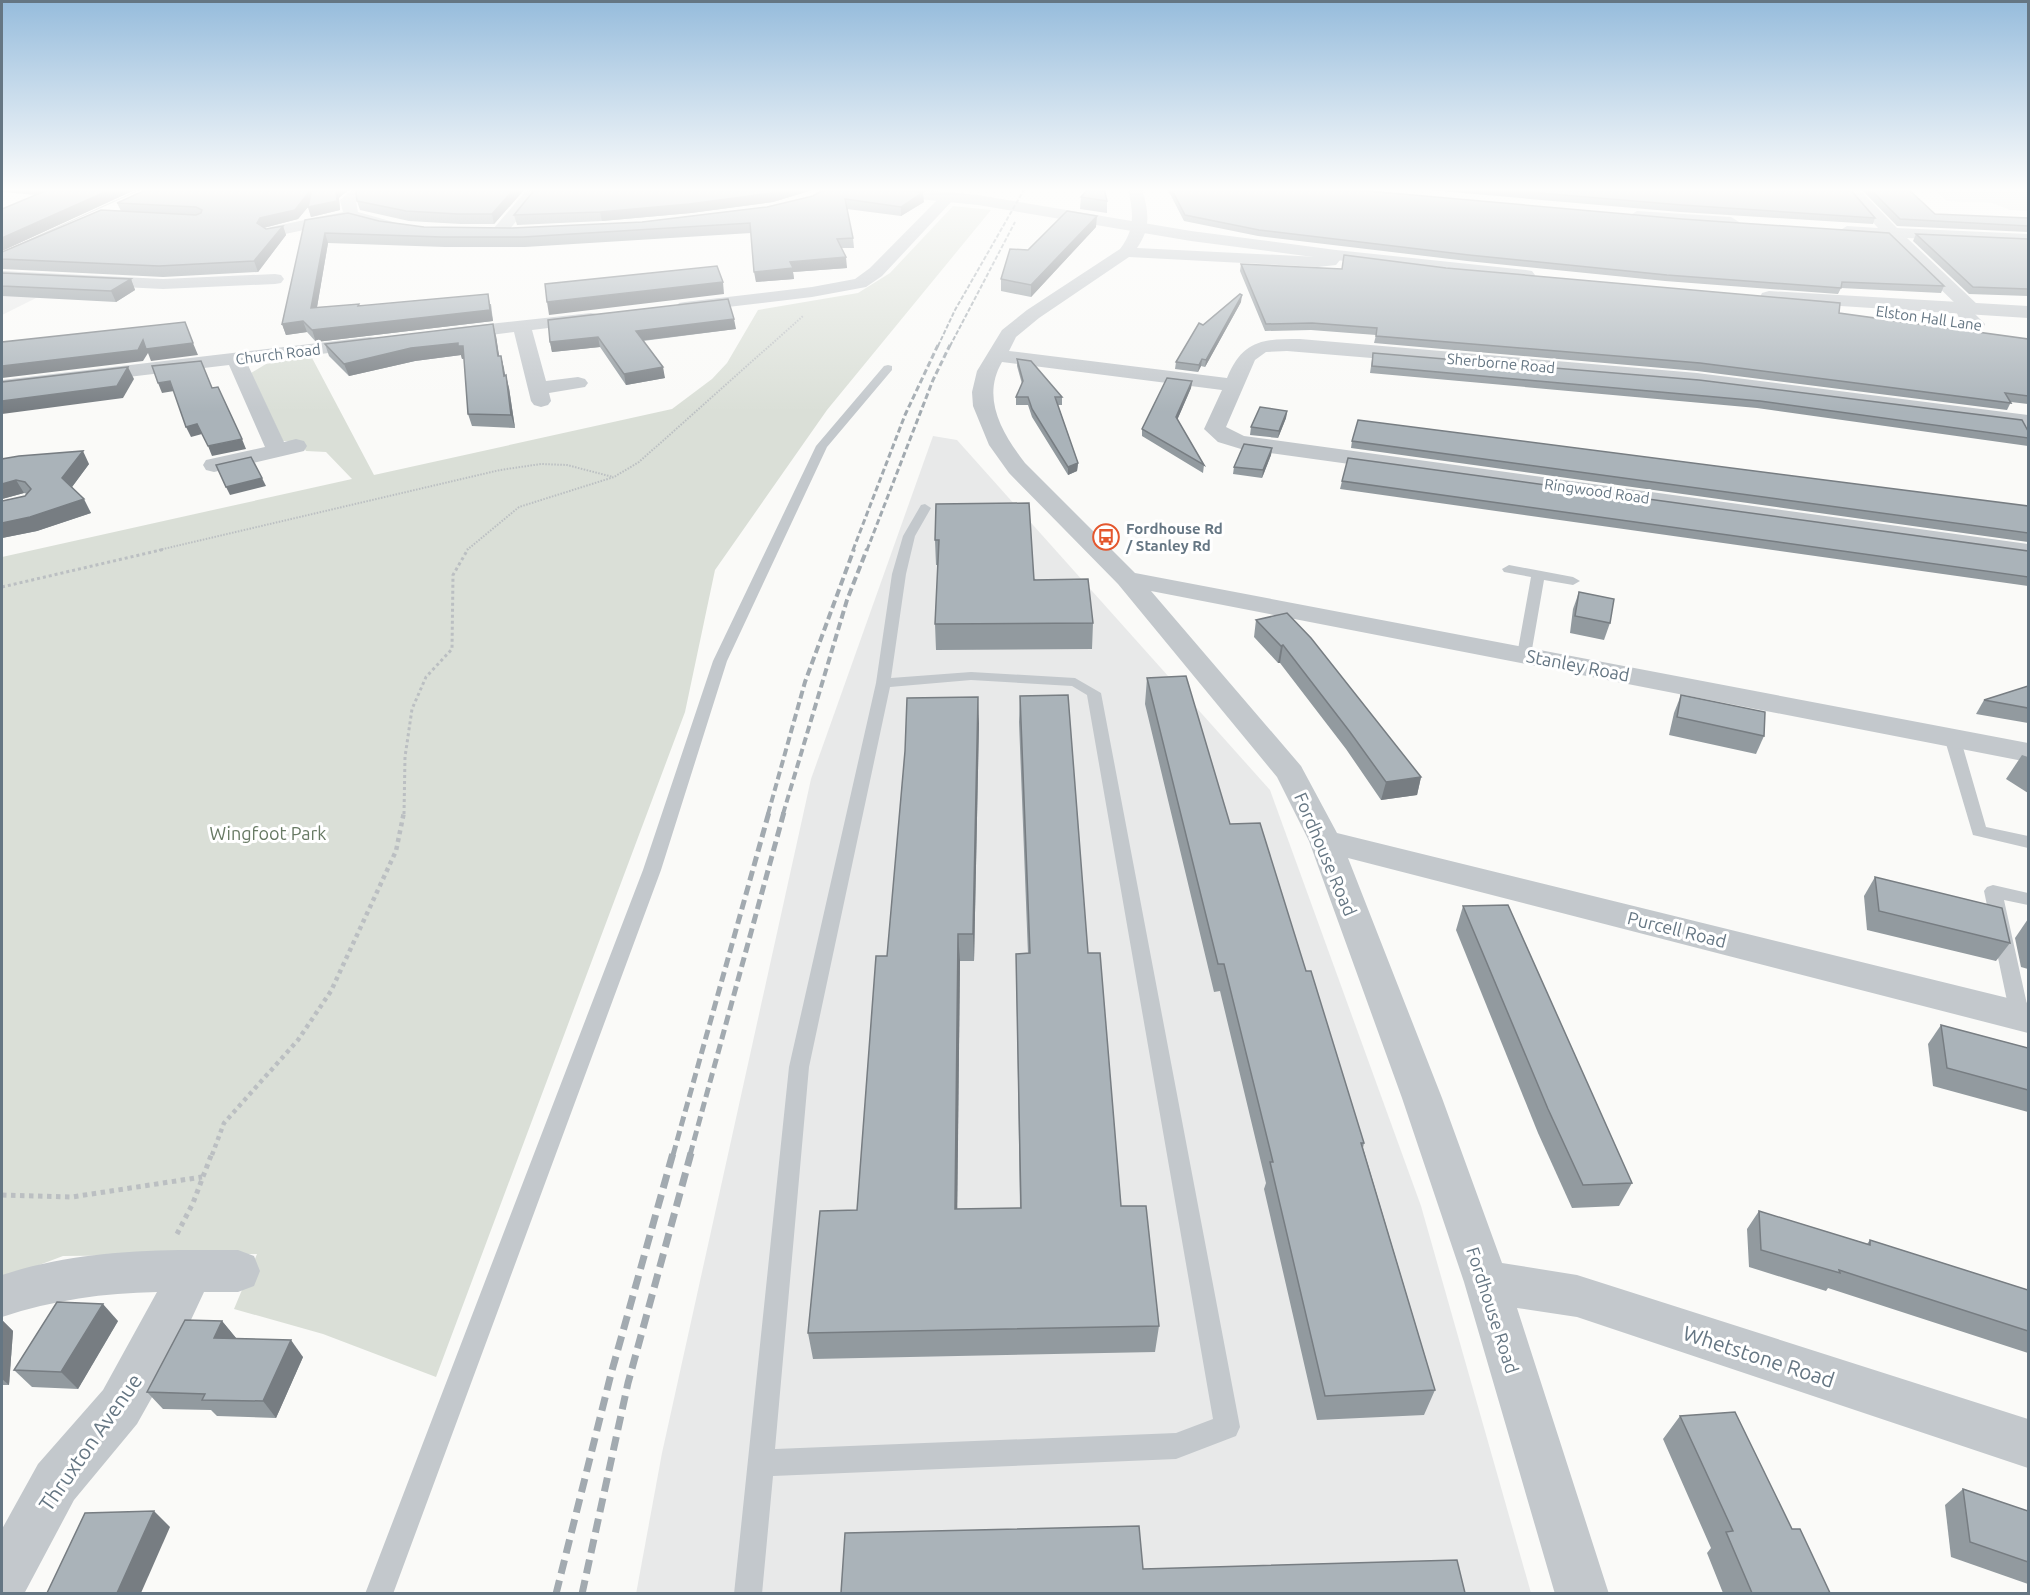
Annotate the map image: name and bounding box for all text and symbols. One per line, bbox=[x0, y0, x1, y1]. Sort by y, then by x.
street label: Elston Hall Lane bbox=[1875, 302, 1983, 334]
street label: Church Road bbox=[235, 340, 321, 368]
street label: Sherborne Road bbox=[1446, 350, 1556, 376]
street label: Ringwood Road bbox=[1543, 475, 1651, 507]
place label: Fordhouse Rd / Stanley Rd bbox=[1125, 520, 1223, 554]
bus stop icon: Fordhouse Rd / Stanley Rd bbox=[1091, 522, 1121, 552]
street label: Stanley Road bbox=[1525, 645, 1631, 685]
street label: Fordhouse Road bbox=[1291, 789, 1361, 919]
park label: Wingfoot Park bbox=[210, 823, 326, 843]
street label: Purcell Road bbox=[1626, 907, 1728, 951]
street label: Fordhouse Road bbox=[1463, 1244, 1523, 1376]
street label: Whetstone Road bbox=[1680, 1320, 1838, 1392]
street label: Thruxton Avenue bbox=[34, 1369, 146, 1515]

